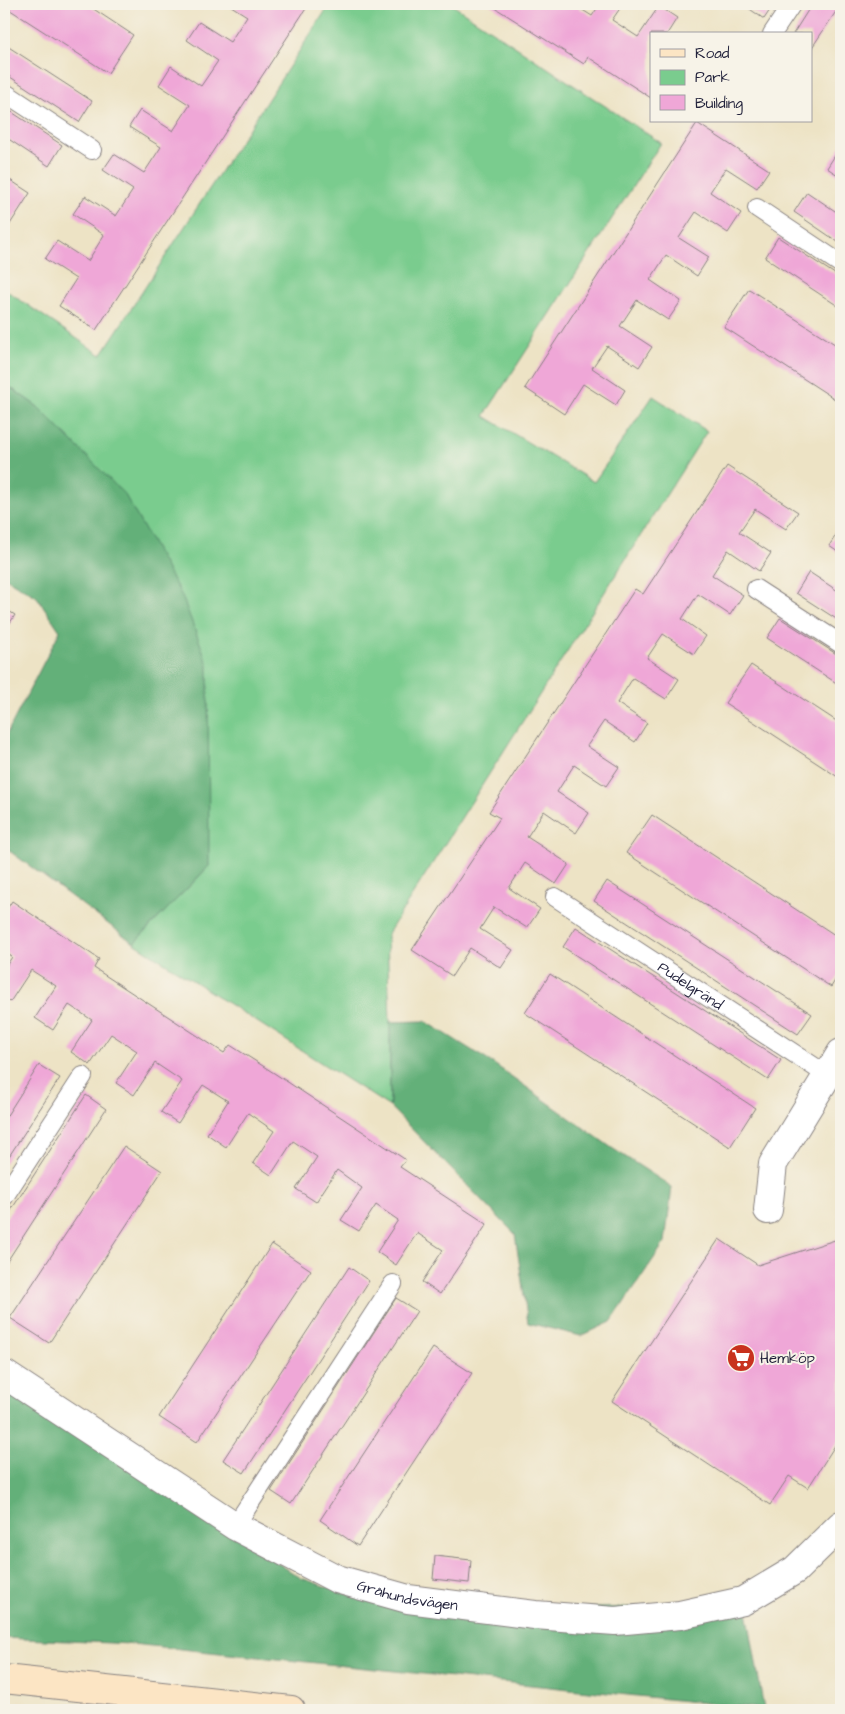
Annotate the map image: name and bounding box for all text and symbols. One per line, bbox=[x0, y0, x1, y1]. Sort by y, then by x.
legend bbox=[650, 32, 812, 122]
text: Road bbox=[695, 43, 730, 64]
text: Park bbox=[695, 67, 730, 88]
text: Building bbox=[695, 93, 743, 115]
street label: Pudelgränd bbox=[654, 957, 728, 1015]
supermarket icon: Hemköp bbox=[726, 1343, 756, 1373]
place label: Hemköp bbox=[760, 1348, 815, 1369]
street label: Gråhundsvägen bbox=[354, 1575, 460, 1616]

